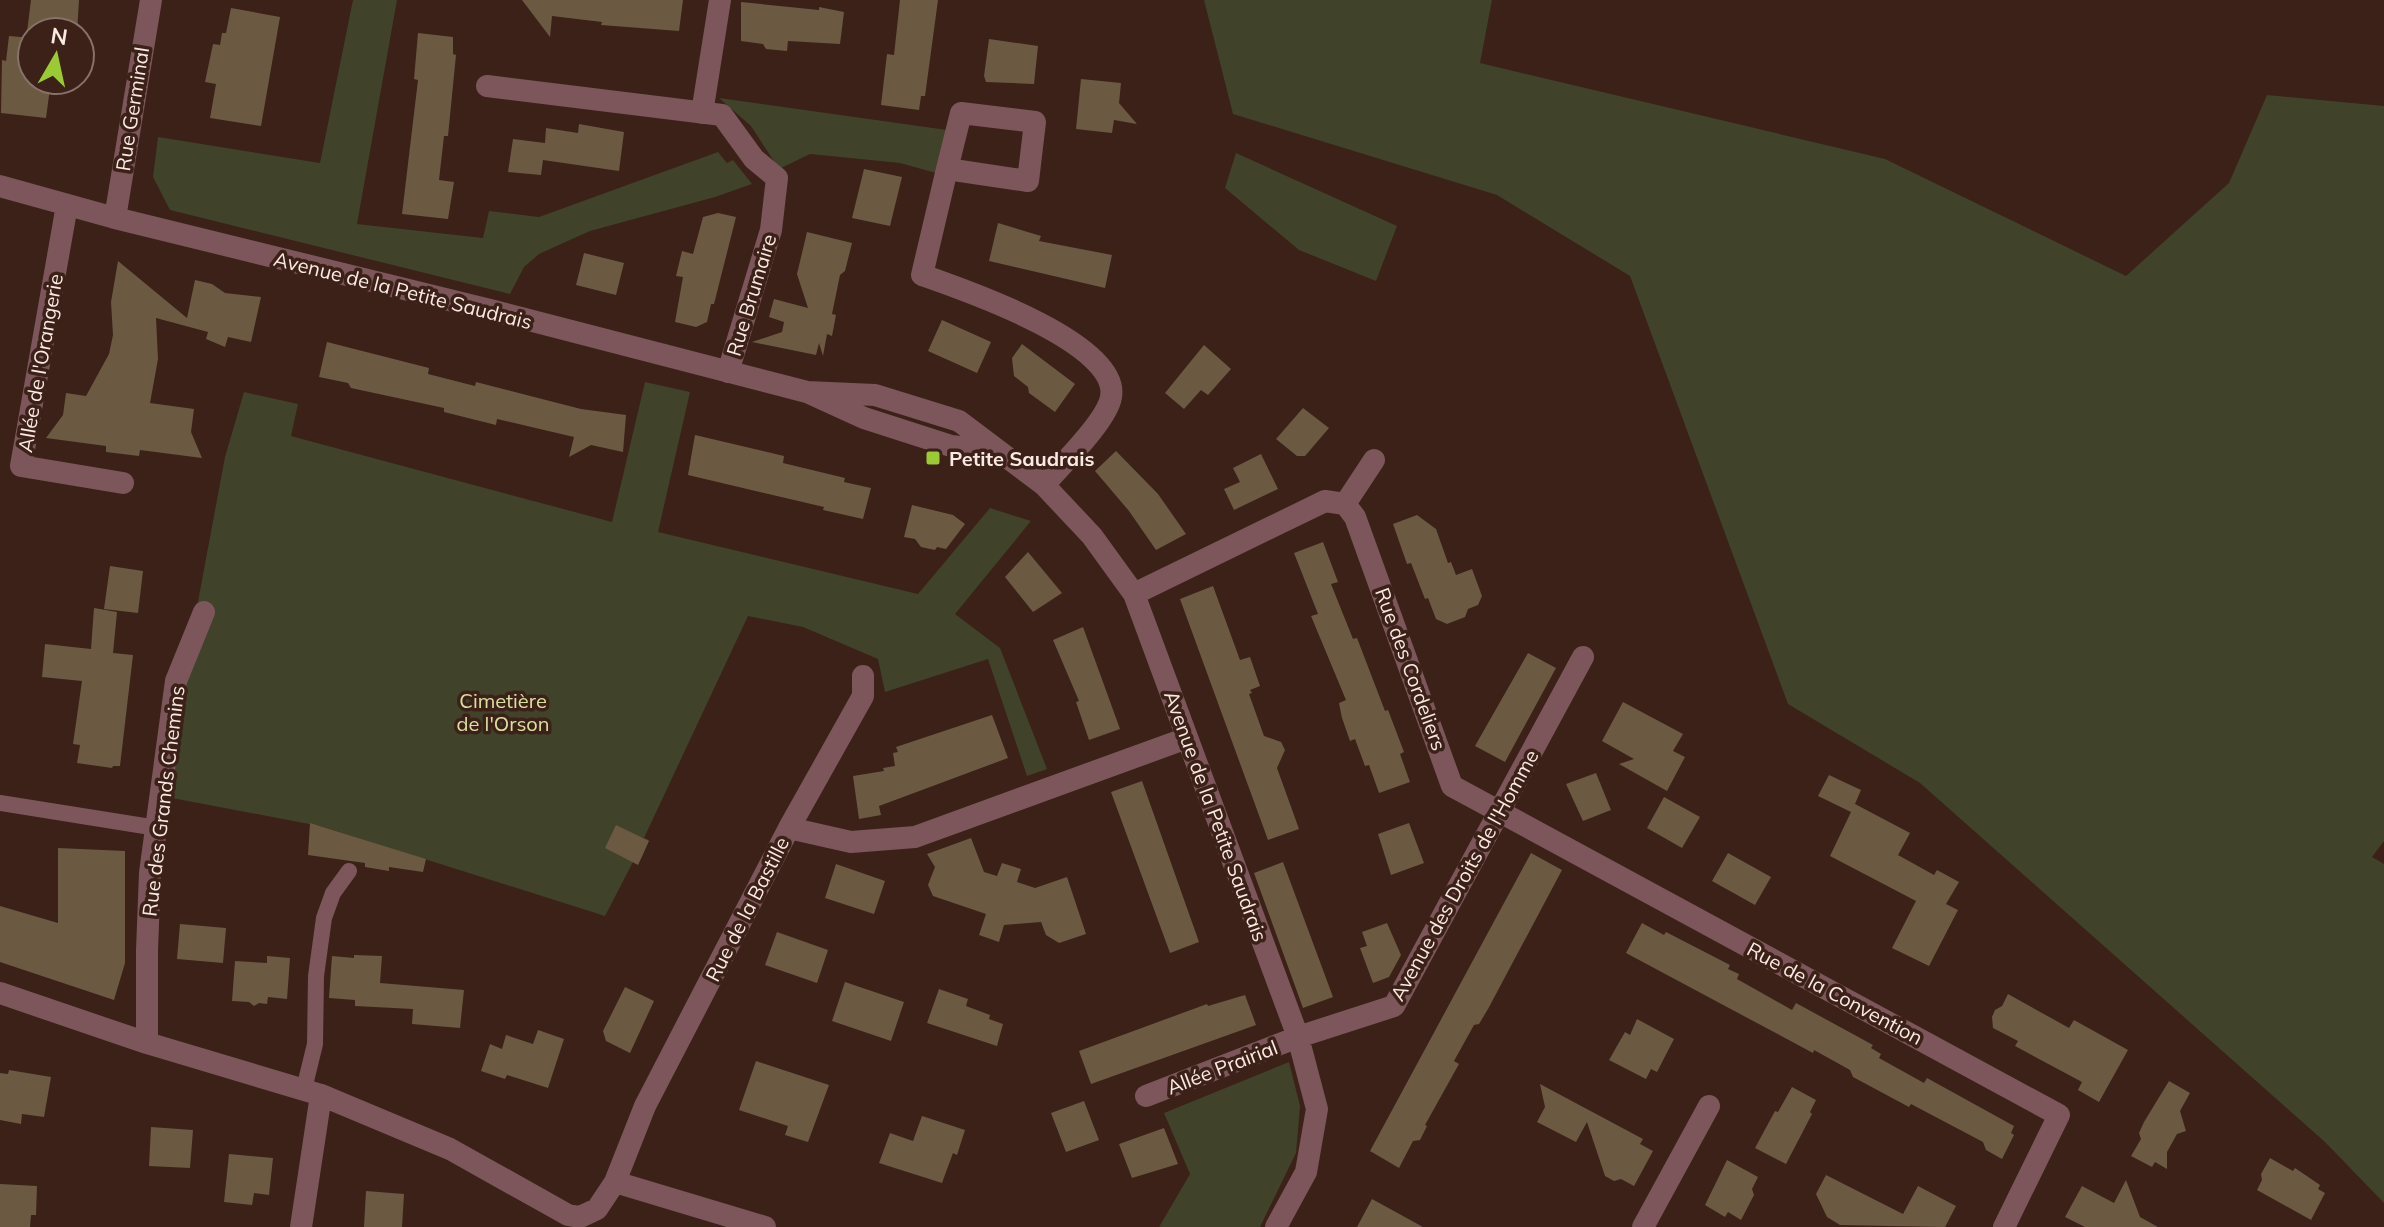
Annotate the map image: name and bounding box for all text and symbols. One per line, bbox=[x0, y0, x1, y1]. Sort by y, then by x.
north arrow bbox=[16, 16, 96, 96]
text: N bbox=[49, 21, 70, 51]
street label: Rue Germinal bbox=[110, 45, 154, 173]
street label: Rue Brumaire bbox=[721, 231, 781, 359]
street label: Avenue de la Petite Saudrais bbox=[271, 246, 535, 334]
street label: Allée de l'Orangerie bbox=[12, 272, 68, 454]
place label: Petite Saudrais bbox=[949, 446, 1094, 471]
marker: Petite Saudrais bbox=[924, 449, 942, 467]
street label: Rue des Cordeliers bbox=[1370, 584, 1452, 754]
street label: Rue des Grands Chemins bbox=[136, 684, 190, 918]
street label: Avenue de la Petite Saudrais bbox=[1159, 687, 1273, 945]
park label: Cimetière de l'Orson bbox=[457, 688, 549, 736]
street label: Avenue des Droits de l'Homme bbox=[1384, 745, 1544, 1005]
street label: Rue de la Bastille bbox=[700, 832, 794, 986]
street label: Rue de la Convention bbox=[1743, 936, 1927, 1050]
street label: Allée Prairial bbox=[1163, 1034, 1281, 1100]

